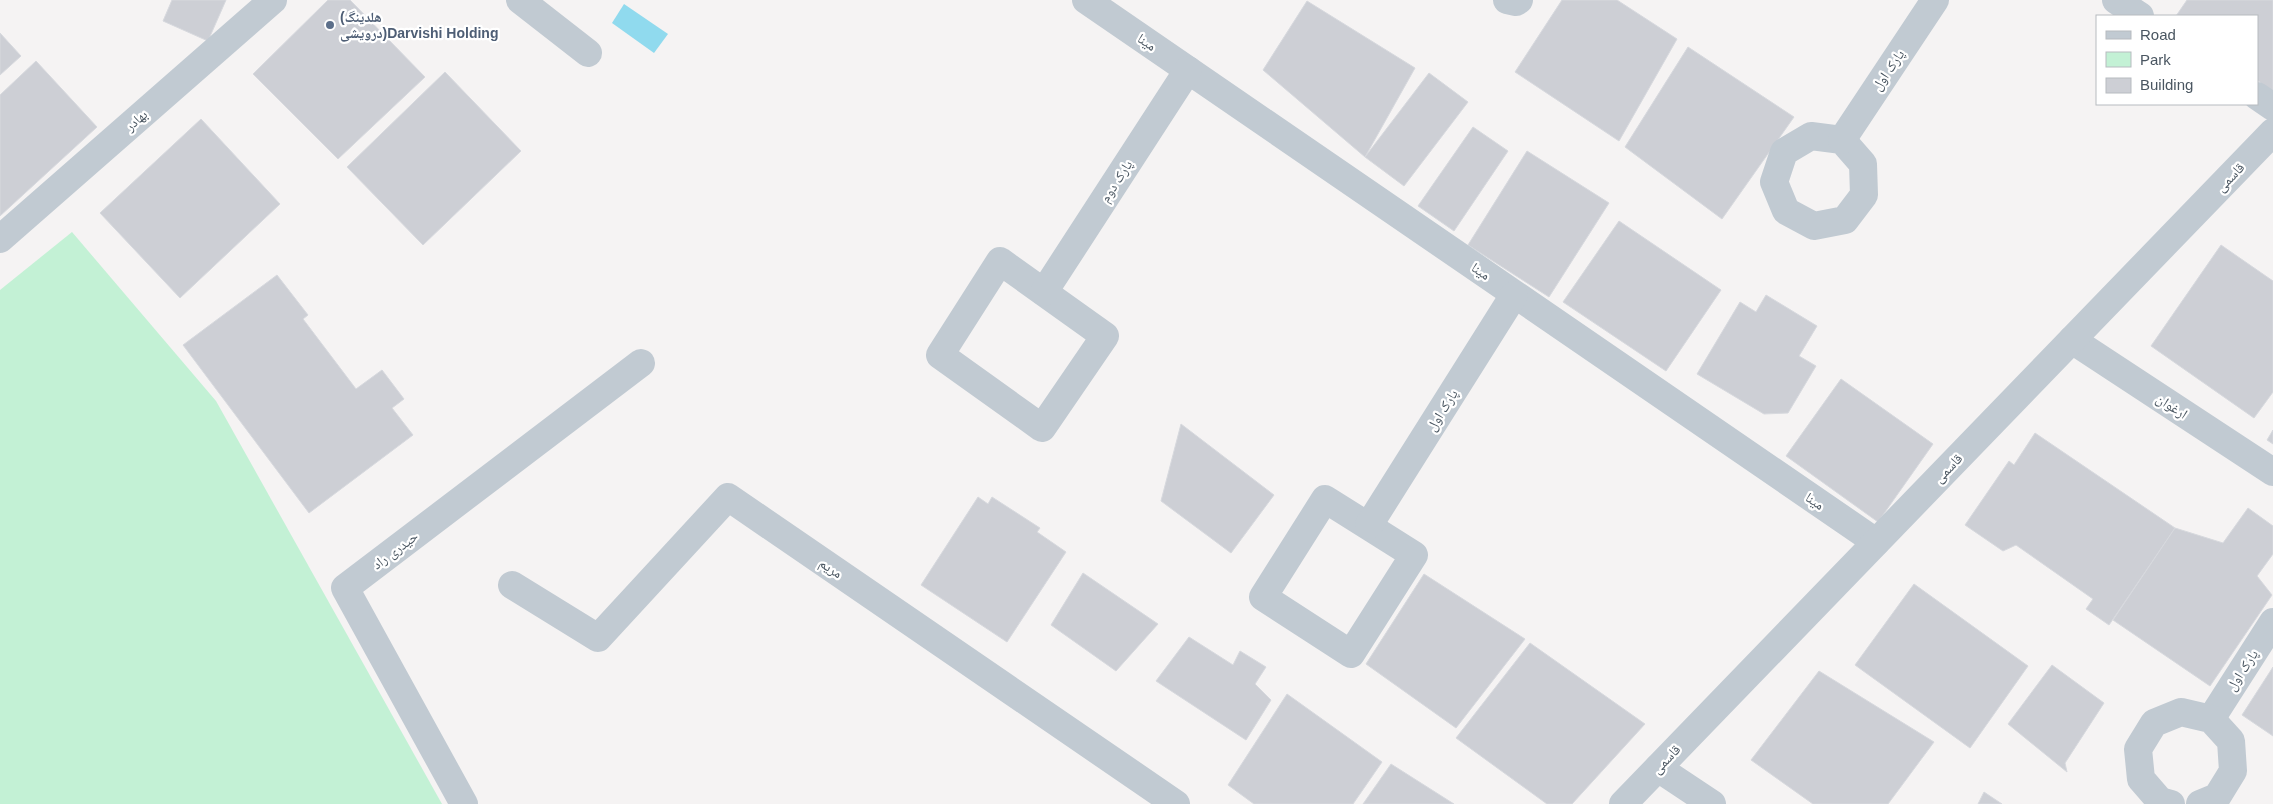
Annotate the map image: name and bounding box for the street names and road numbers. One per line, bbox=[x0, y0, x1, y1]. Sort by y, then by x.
street label: مینا bbox=[1134, 30, 1159, 54]
street label: پارک اول bbox=[1869, 46, 1909, 94]
street label: بهادر bbox=[121, 106, 151, 135]
street label: پارک دوم bbox=[1097, 157, 1137, 206]
street label: قاسمی bbox=[2212, 159, 2248, 195]
street label: مینا bbox=[1468, 259, 1493, 283]
street label: پارک اول bbox=[1423, 386, 1462, 434]
street label: ارغوان bbox=[2153, 390, 2191, 423]
street label: قاسمی bbox=[1930, 450, 1966, 486]
street label: مینا bbox=[1802, 489, 1827, 513]
street label: حیدری راد bbox=[369, 528, 422, 573]
street label: مریم bbox=[815, 555, 846, 583]
street label: پارک اول bbox=[2223, 646, 2262, 694]
street label: قاسمی bbox=[1648, 741, 1684, 777]

